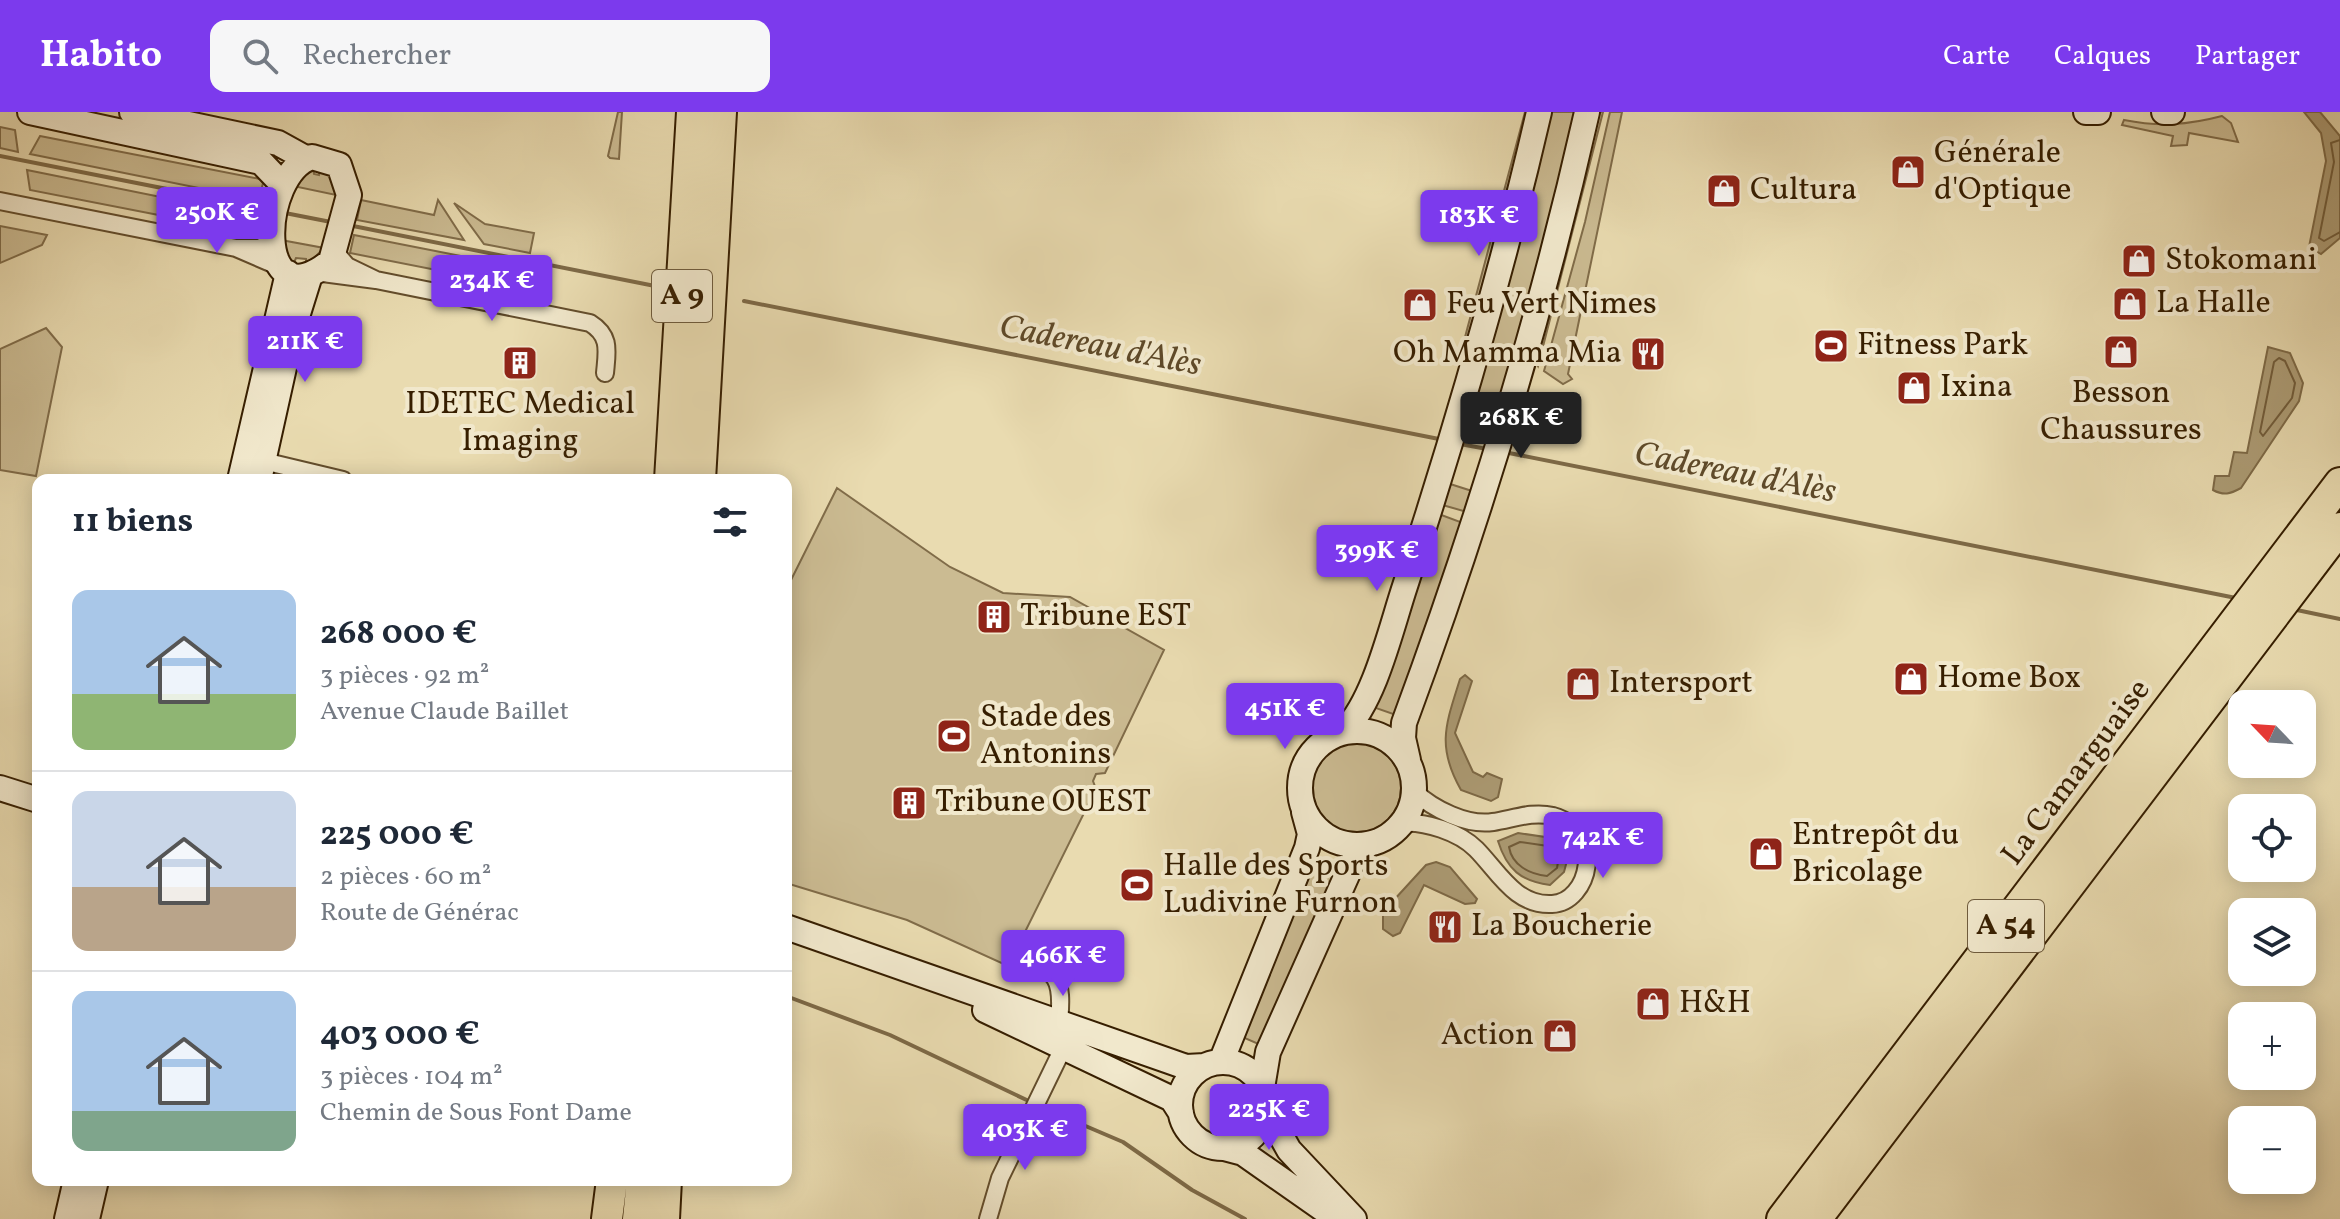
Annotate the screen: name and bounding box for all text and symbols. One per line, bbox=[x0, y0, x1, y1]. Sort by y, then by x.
search box bbox=[210, 20, 770, 92]
text: Habito bbox=[40, 30, 162, 83]
icon: search bbox=[238, 34, 282, 78]
text: Rechercher bbox=[302, 35, 451, 77]
text: Carte bbox=[1943, 37, 2010, 76]
text: Calques bbox=[2054, 37, 2151, 76]
text: Partager bbox=[2195, 37, 2300, 76]
place label: Générale d'Optique bbox=[1934, 132, 2071, 213]
shop icon: Générale d'Optique bbox=[1889, 153, 1927, 191]
place label: Cultura bbox=[1750, 169, 1857, 213]
shop icon: Cultura bbox=[1705, 172, 1743, 210]
pin: 250K € bbox=[152, 187, 282, 255]
pin: 183K € bbox=[1414, 190, 1544, 258]
text: 250K € bbox=[175, 195, 259, 231]
text: 183K € bbox=[1438, 198, 1520, 234]
place label: Stokomani bbox=[2165, 239, 2317, 283]
shop icon: Stokomani bbox=[2120, 242, 2158, 280]
pin: 234K € bbox=[427, 255, 557, 323]
text: 234K € bbox=[449, 263, 535, 299]
road number: A 9 bbox=[652, 270, 712, 322]
place label: La Halle bbox=[2156, 282, 2271, 326]
place label: Feu Vert Nimes bbox=[1446, 283, 1657, 327]
shop icon: La Halle bbox=[2111, 285, 2149, 323]
shop icon: Feu Vert Nimes bbox=[1401, 286, 1439, 324]
water label: Cadereau d'Alès bbox=[995, 304, 1205, 390]
pin: 211K € bbox=[240, 316, 370, 384]
text: 211K € bbox=[266, 324, 344, 360]
place label: Fitness Park bbox=[1857, 324, 2028, 368]
sports icon: Fitness Park bbox=[1812, 327, 1850, 365]
place label: Oh Mamma Mia bbox=[1393, 332, 1622, 376]
shop icon: Besson Chaussures bbox=[2102, 333, 2140, 371]
restaurant icon: Oh Mamma Mia bbox=[1629, 335, 1667, 373]
building icon: IDETEC Medical Imaging bbox=[501, 344, 539, 382]
place label: Ixina bbox=[1940, 366, 2013, 410]
shop icon: Ixina bbox=[1895, 369, 1933, 407]
place label: Besson Chaussures bbox=[2040, 372, 2202, 453]
place label: IDETEC Medical Imaging bbox=[405, 383, 635, 464]
pin: 268K € bbox=[1456, 392, 1586, 460]
text: 268K € bbox=[1478, 400, 1564, 436]
water label: Cadereau d'Alès bbox=[1630, 431, 1840, 517]
text: 11 biens bbox=[72, 499, 193, 546]
icon: filters bbox=[708, 500, 752, 544]
pin: 399K € bbox=[1312, 525, 1442, 593]
text: 399K € bbox=[1335, 533, 1419, 569]
place label: Tribune EST bbox=[1020, 595, 1191, 639]
building icon: Tribune EST bbox=[975, 598, 1013, 636]
text: 268 000 € bbox=[320, 611, 477, 658]
icon: home bbox=[136, 622, 232, 718]
place label: Home Box bbox=[1937, 657, 2081, 701]
text: 3 pièces · 92 m² bbox=[320, 658, 489, 694]
shop icon: Home Box bbox=[1892, 660, 1930, 698]
place label: Intersport bbox=[1609, 662, 1753, 706]
shop icon: Intersport bbox=[1564, 665, 1602, 703]
street label: La Camarguaise bbox=[1992, 670, 2162, 876]
pin: 451K € bbox=[1220, 683, 1350, 751]
north arrow bbox=[2228, 690, 2316, 778]
map controls bbox=[2228, 690, 2316, 1194]
text: 451K € bbox=[1244, 691, 1326, 727]
text: Avenue Claude Baillet bbox=[320, 694, 569, 730]
place label: Stade des Antonins bbox=[980, 696, 1111, 777]
sports icon: Stade des Antonins bbox=[935, 717, 973, 755]
place label: Tribune OUEST bbox=[935, 781, 1151, 825]
building icon: Tribune OUEST bbox=[890, 784, 928, 822]
button: locate bbox=[2228, 794, 2316, 882]
text: 225 000 € bbox=[320, 812, 474, 859]
pin: 742K € bbox=[1538, 812, 1668, 880]
place label: Entrepôt du Bricolage bbox=[1792, 814, 1959, 895]
text: 742K € bbox=[1562, 820, 1644, 856]
icon: home bbox=[136, 823, 232, 919]
shop icon: Entrepôt du Bricolage bbox=[1747, 835, 1785, 873]
place label: Halle des Sports Ludivine Furnon bbox=[1163, 845, 1398, 926]
text: 2 pièces · 60 m² bbox=[320, 859, 491, 895]
sports icon: Halle des Sports Ludivine Furnon bbox=[1118, 866, 1156, 904]
text: Route de Générac bbox=[320, 895, 519, 931]
button: layers bbox=[2228, 898, 2316, 986]
road number: A 54 bbox=[1968, 900, 2044, 952]
place label: La Boucherie bbox=[1471, 905, 1652, 949]
restaurant icon: La Boucherie bbox=[1426, 908, 1464, 946]
pin: 466K € bbox=[998, 930, 1128, 998]
text: 466K € bbox=[1019, 938, 1107, 974]
place label: H&H bbox=[1679, 982, 1751, 1026]
shop icon: H&H bbox=[1634, 985, 1672, 1023]
button: + bbox=[2228, 1002, 2316, 1090]
text: 403 000 € bbox=[320, 1012, 480, 1059]
place label: Action bbox=[1441, 1014, 1534, 1058]
shop icon: Action bbox=[1541, 1017, 1579, 1055]
icon: home bbox=[136, 1023, 232, 1119]
text: 3 pièces · 104 m² bbox=[320, 1059, 503, 1095]
pin: 225K € bbox=[1204, 1084, 1334, 1152]
text: 225K € bbox=[1228, 1092, 1310, 1128]
text: Chemin de Sous Font Dame bbox=[320, 1095, 632, 1131]
pin: 403K € bbox=[960, 1104, 1090, 1172]
button: − bbox=[2228, 1106, 2316, 1194]
text: 403K € bbox=[981, 1112, 1069, 1148]

